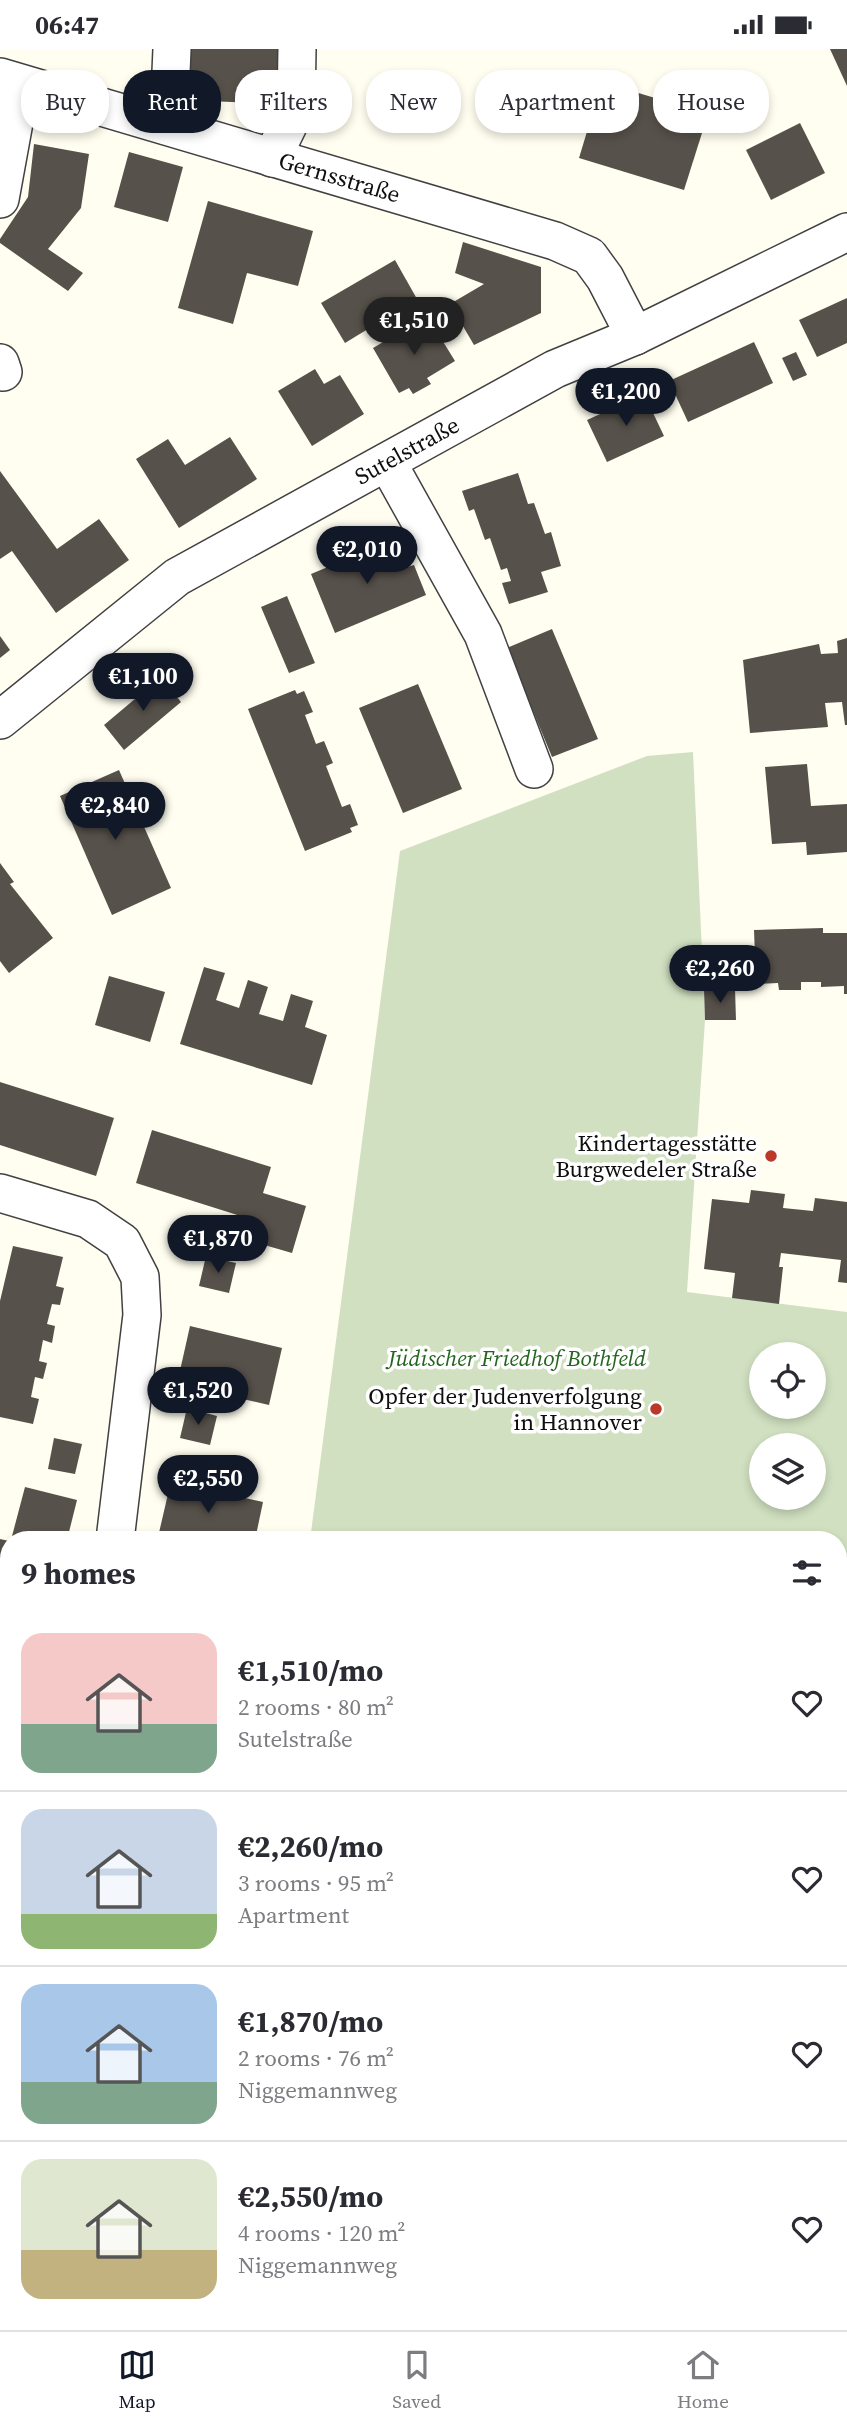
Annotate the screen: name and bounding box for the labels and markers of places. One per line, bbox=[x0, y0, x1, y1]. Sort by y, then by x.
pin: €1,510 bbox=[357, 297, 471, 357]
pin: €1,200 bbox=[569, 369, 683, 428]
pin: €2,010 bbox=[310, 526, 424, 586]
pin: €1,100 bbox=[86, 653, 200, 713]
pin: €2,840 bbox=[58, 783, 172, 842]
pin: €2,260 bbox=[663, 946, 777, 1005]
place label: Kindertagesstätte Burgwedeler Straße bbox=[555, 1127, 757, 1185]
marker: Kindertagesstätte Burgwedeler Straße bbox=[763, 1148, 779, 1164]
pin: €1,870 bbox=[161, 1215, 275, 1275]
pin: €1,520 bbox=[141, 1367, 255, 1427]
place label: Opfer der Judenverfolgung in Hannover bbox=[368, 1380, 642, 1438]
marker: Opfer der Judenverfolgung in Hannover bbox=[648, 1401, 664, 1417]
pin: €2,550 bbox=[151, 1455, 265, 1515]

